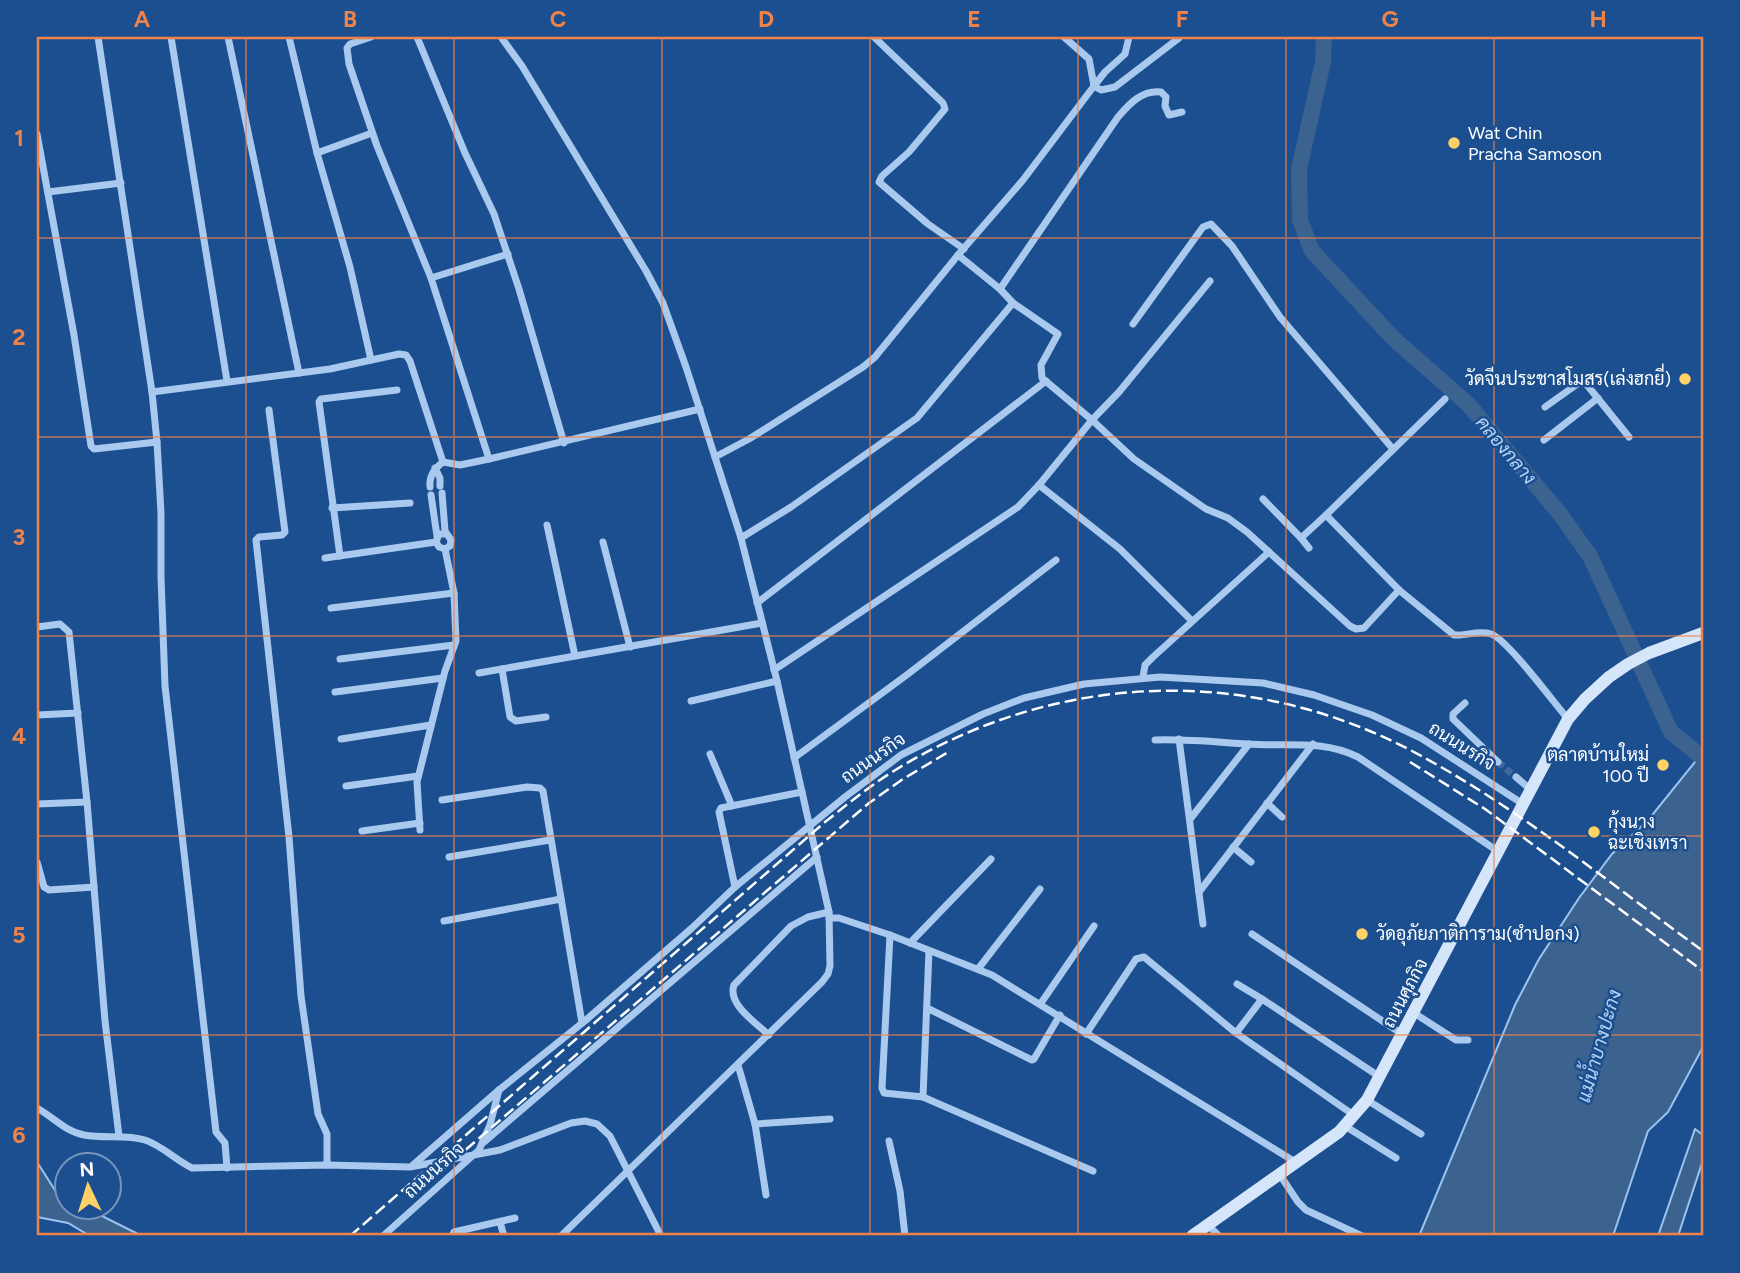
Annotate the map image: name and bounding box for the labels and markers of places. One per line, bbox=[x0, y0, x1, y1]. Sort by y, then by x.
place label: Wat Chin Pracha Samoson bbox=[1468, 122, 1602, 165]
marker: Wat Chin Pracha Samoson bbox=[1446, 135, 1462, 151]
place label: วัดจีนประชาสโมสร(เล่งฮกยี่) bbox=[1465, 363, 1671, 390]
marker: วัดจีนประชาสโมสร(เล่งฮกยี่) bbox=[1677, 371, 1693, 387]
place label: ตลาดบ้านใหม่ 100 ปี bbox=[1547, 742, 1649, 787]
marker: ตลาดบ้านใหม่ 100 ปี bbox=[1655, 757, 1671, 773]
place label: กุ้งนาง ฉะเชิงเทรา bbox=[1608, 810, 1687, 854]
marker: กุ้งนาง ฉะเชิงเทรา bbox=[1586, 824, 1602, 840]
place label: วัดอุภัยภาติการาม(ซำปอกง) bbox=[1376, 923, 1580, 946]
marker: วัดอุภัยภาติการาม(ซำปอกง) bbox=[1354, 926, 1370, 942]

